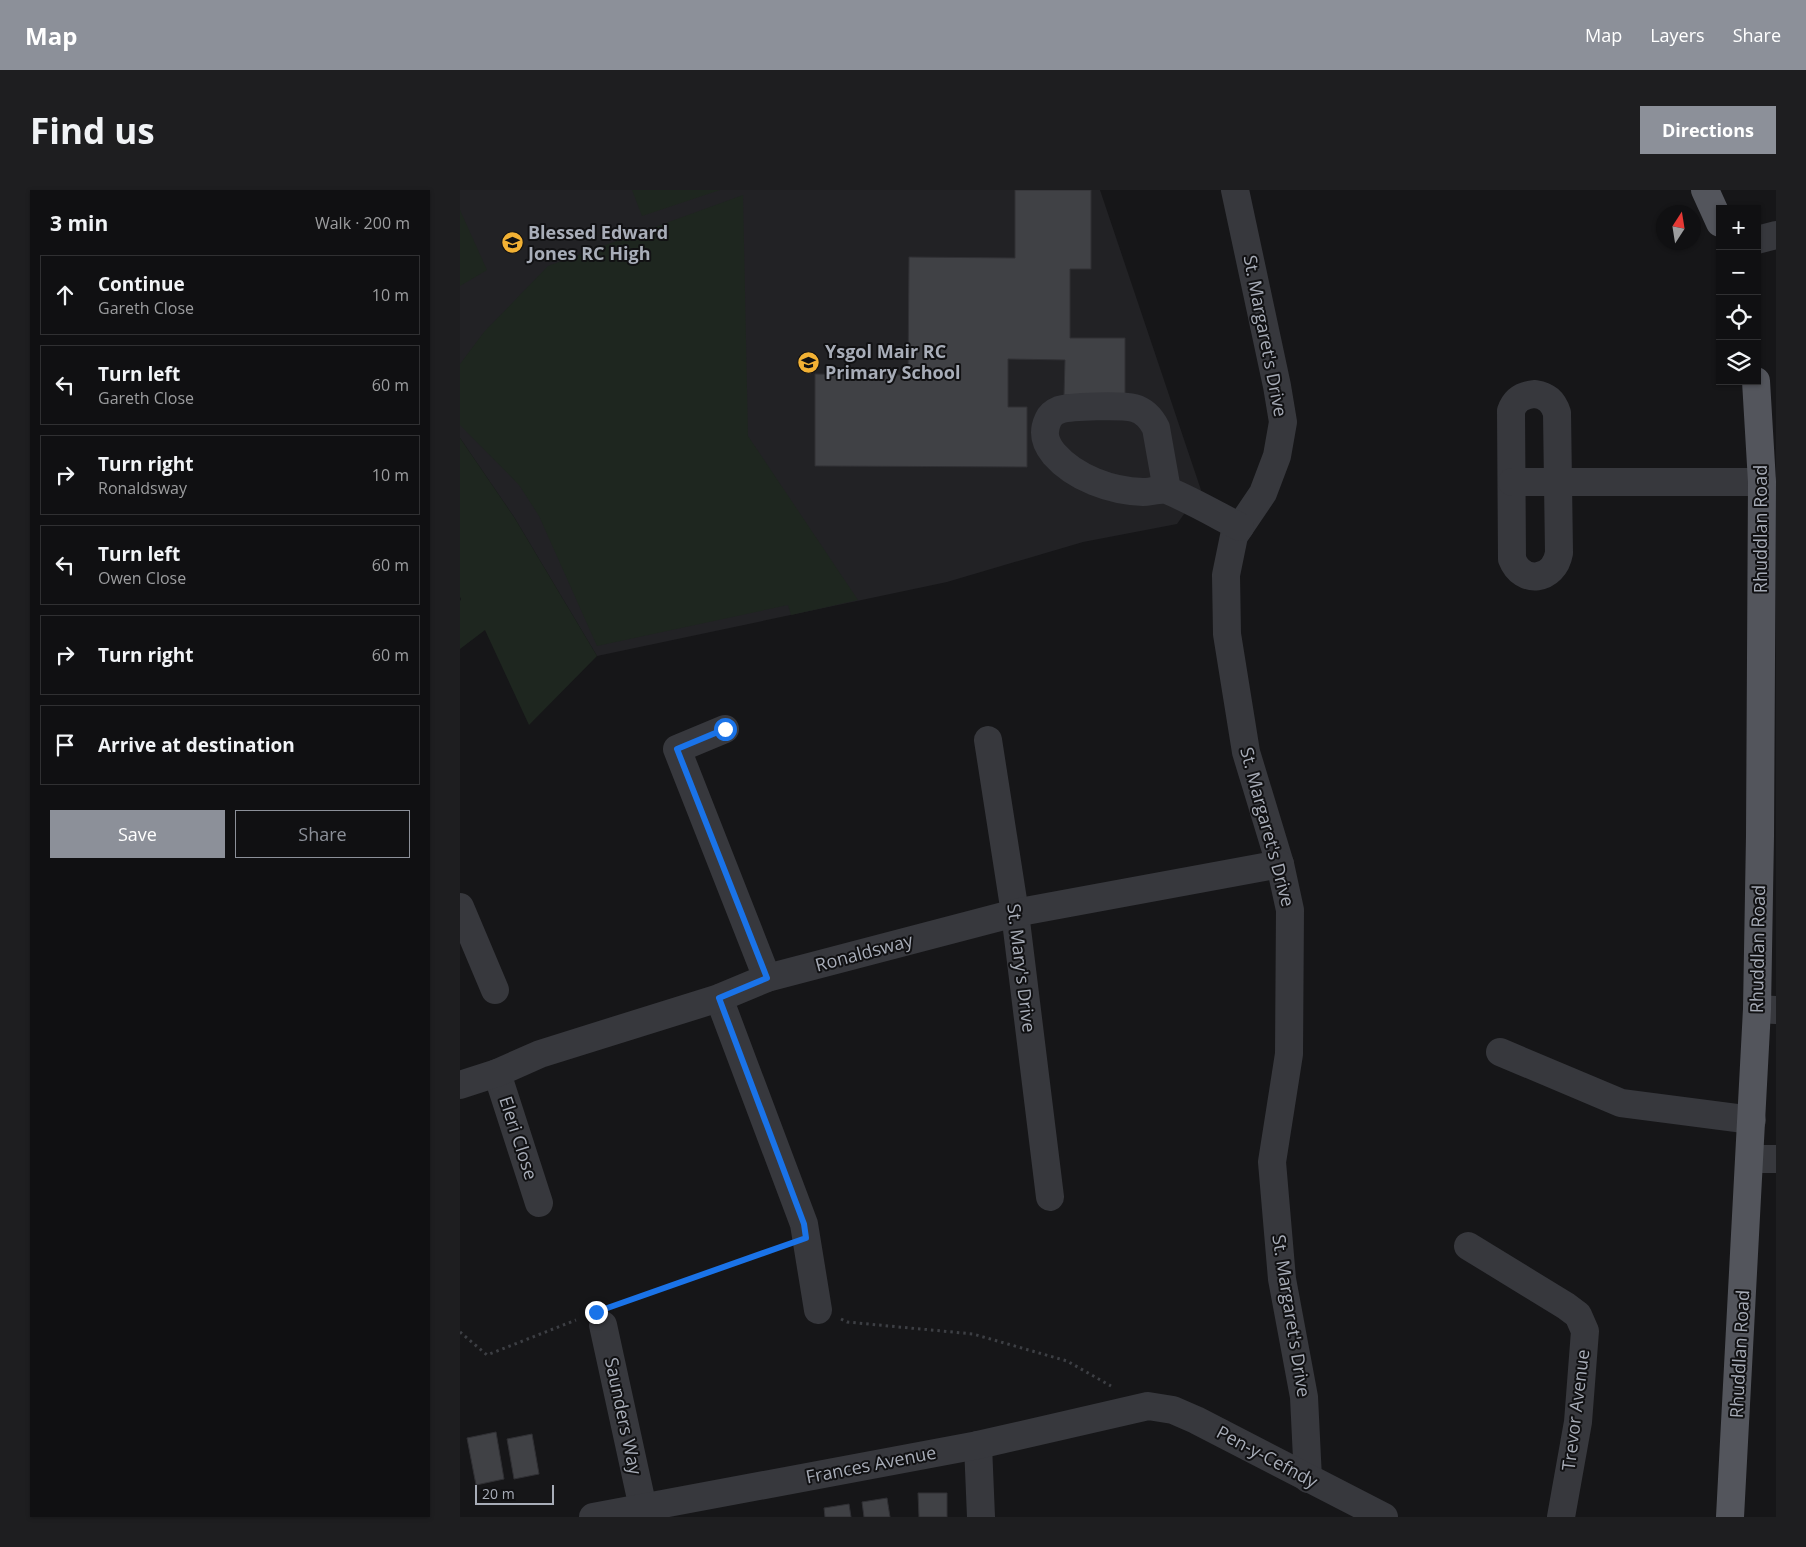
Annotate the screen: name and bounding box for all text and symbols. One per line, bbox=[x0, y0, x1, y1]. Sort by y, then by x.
text: Map bbox=[25, 19, 77, 52]
text: Map bbox=[1585, 23, 1622, 47]
text: Layers bbox=[1650, 23, 1705, 47]
text: Share bbox=[1733, 23, 1781, 47]
button: Directions bbox=[1640, 106, 1776, 154]
text: Find us bbox=[30, 107, 155, 154]
north arrow bbox=[1656, 205, 1701, 250]
map controls bbox=[1716, 205, 1761, 385]
button: + bbox=[1716, 205, 1761, 250]
text: 3 min bbox=[50, 209, 108, 237]
text: Walk · 200 m bbox=[315, 212, 410, 234]
place label: Blessed Edward Jones RC High bbox=[526, 220, 668, 265]
school or university icon: Blessed Edward Jones RC High bbox=[500, 231, 524, 255]
button: − bbox=[1716, 250, 1761, 295]
street label: St. Margaret's Drive bbox=[1239, 253, 1293, 419]
text: Continue bbox=[98, 271, 185, 297]
icon: ahead bbox=[51, 281, 79, 309]
text: 10 m bbox=[372, 284, 409, 306]
button: locate bbox=[1716, 295, 1761, 340]
text: Gareth Close bbox=[98, 297, 194, 319]
place label: Ysgol Mair RC Primary School bbox=[825, 339, 960, 384]
button: layers bbox=[1716, 340, 1761, 385]
school or university icon: Ysgol Mair RC Primary School bbox=[797, 350, 821, 374]
text: Turn left bbox=[98, 361, 180, 387]
icon: left bbox=[51, 371, 79, 399]
text: 60 m bbox=[372, 374, 409, 396]
text: Gareth Close bbox=[98, 387, 194, 409]
text: Turn right bbox=[98, 451, 193, 477]
icon: right bbox=[51, 461, 79, 489]
text: 10 m bbox=[372, 464, 409, 486]
street label: Rhuddlan Road bbox=[1748, 465, 1772, 593]
text: Ronaldsway bbox=[98, 477, 187, 499]
text: Turn left bbox=[98, 541, 180, 567]
icon: left bbox=[51, 551, 79, 579]
text: 60 m bbox=[372, 554, 409, 576]
text: Owen Close bbox=[98, 567, 186, 589]
icon: right bbox=[51, 641, 79, 669]
text: Turn right bbox=[98, 642, 193, 668]
text: 60 m bbox=[372, 644, 409, 666]
route start bbox=[714, 718, 737, 741]
icon: arrive bbox=[51, 731, 79, 759]
text: Arrive at destination bbox=[98, 732, 295, 758]
street label: St. Margaret's Drive bbox=[1235, 744, 1301, 909]
button: Save bbox=[50, 810, 225, 858]
button: Share bbox=[235, 810, 410, 858]
street label: Rhuddlan Road bbox=[1744, 885, 1770, 1013]
street label: St. Mary's Drive bbox=[1002, 902, 1042, 1034]
street label: Ronaldsway bbox=[812, 927, 916, 977]
street label: Eleri Close bbox=[494, 1093, 544, 1183]
street label: St. Margaret's Drive bbox=[1267, 1233, 1317, 1399]
street label: Rhuddlan Road bbox=[1724, 1289, 1754, 1419]
route end bbox=[585, 1301, 608, 1324]
street label: Trevor Avenue bbox=[1556, 1348, 1594, 1472]
street label: Saunders Way bbox=[600, 1355, 648, 1478]
street label: Pen-y-Cefndy bbox=[1213, 1419, 1323, 1493]
street label: Frances Avenue bbox=[804, 1440, 938, 1488]
scale bar bbox=[475, 1482, 554, 1505]
text: 20 m bbox=[482, 1484, 515, 1503]

